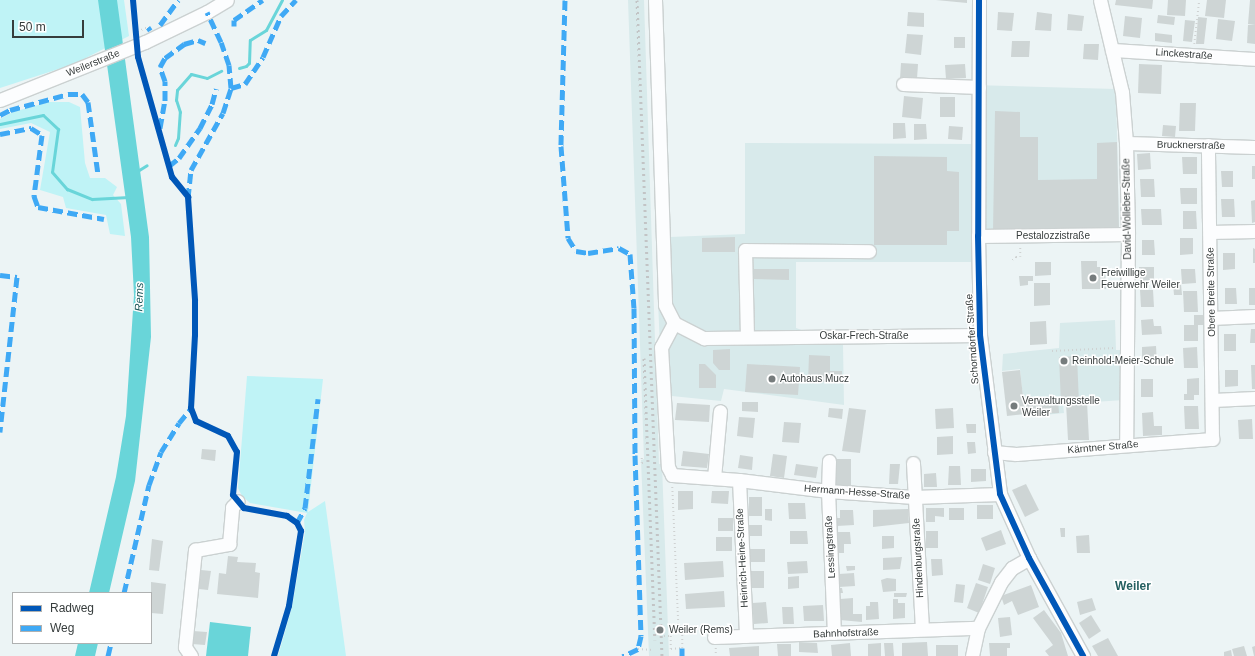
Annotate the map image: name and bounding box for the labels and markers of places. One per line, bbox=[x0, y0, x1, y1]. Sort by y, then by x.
place label: Freiwillige Feuerwehr Weiler bbox=[1101, 266, 1180, 290]
marker: Freiwillige Feuerwehr Weiler bbox=[1088, 273, 1098, 283]
place label: Reinhold-Meier-Schule bbox=[1072, 355, 1174, 367]
marker: Reinhold-Meier-Schule bbox=[1059, 356, 1069, 366]
place label: Autohaus Mucz bbox=[780, 373, 849, 385]
marker: Autohaus Mucz bbox=[767, 374, 777, 384]
place label: Verwaltungsstelle Weiler bbox=[1022, 394, 1100, 418]
marker: Verwaltungsstelle Weiler bbox=[1009, 401, 1019, 411]
marker: Weiler (Rems) bbox=[654, 624, 666, 636]
place label: Weiler (Rems) bbox=[669, 624, 733, 636]

